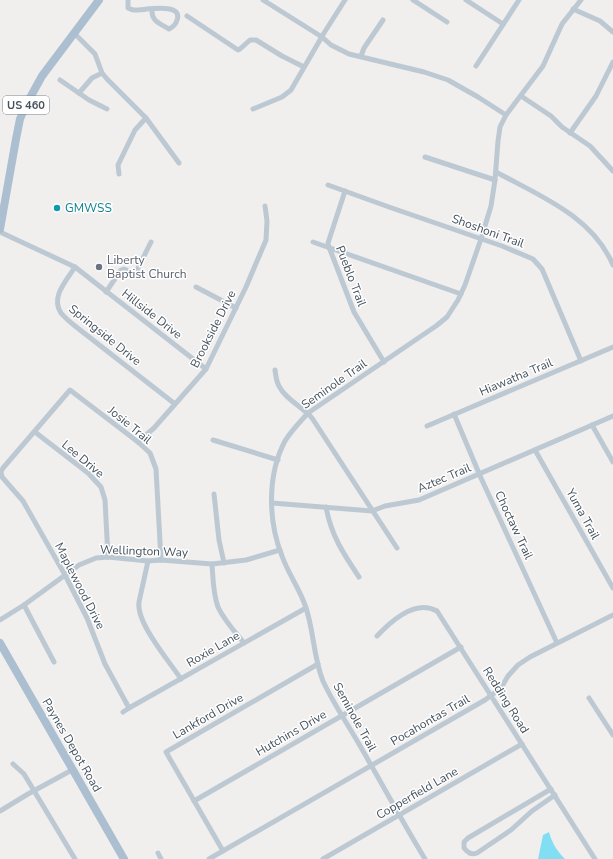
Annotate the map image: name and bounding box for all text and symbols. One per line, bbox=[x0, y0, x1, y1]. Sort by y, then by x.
road number: US 460 bbox=[3, 96, 49, 114]
place label: GMWSS bbox=[65, 200, 112, 216]
marker: GMWSS bbox=[52, 203, 62, 213]
street label: Shoshoni Trail bbox=[450, 210, 527, 252]
street label: Pueblo Trail bbox=[332, 243, 370, 309]
place label: Liberty Baptist Church bbox=[107, 252, 187, 282]
marker: Liberty Baptist Church bbox=[94, 262, 104, 272]
street label: Hillside Drive bbox=[119, 285, 185, 343]
street label: Brookside Drive bbox=[187, 287, 239, 371]
street label: Springside Drive bbox=[65, 301, 145, 369]
street label: Hiawatha Trail bbox=[477, 354, 556, 400]
street label: Seminole Trail bbox=[298, 355, 370, 412]
street label: Josie Trail bbox=[104, 402, 156, 448]
street label: Lee Drive bbox=[58, 437, 108, 481]
street label: Aztec Trail bbox=[415, 459, 474, 496]
street label: Yuma Trail bbox=[562, 485, 604, 543]
street label: Choctaw Trail bbox=[491, 488, 537, 562]
street label: Maplewood Drive bbox=[51, 540, 109, 632]
street label: Wellington Way bbox=[100, 541, 189, 561]
street label: Roxie Lane bbox=[183, 627, 243, 671]
street label: Redding Road bbox=[479, 664, 533, 736]
street label: Seminole Trail bbox=[329, 680, 381, 755]
street label: Lankford Drive bbox=[170, 689, 246, 743]
street label: Pocahontas Trail bbox=[388, 691, 473, 749]
street label: Paynes Depot Road bbox=[39, 695, 105, 795]
street label: Hutchins Drive bbox=[253, 706, 329, 760]
street label: Copperfield Lane bbox=[373, 763, 461, 823]

